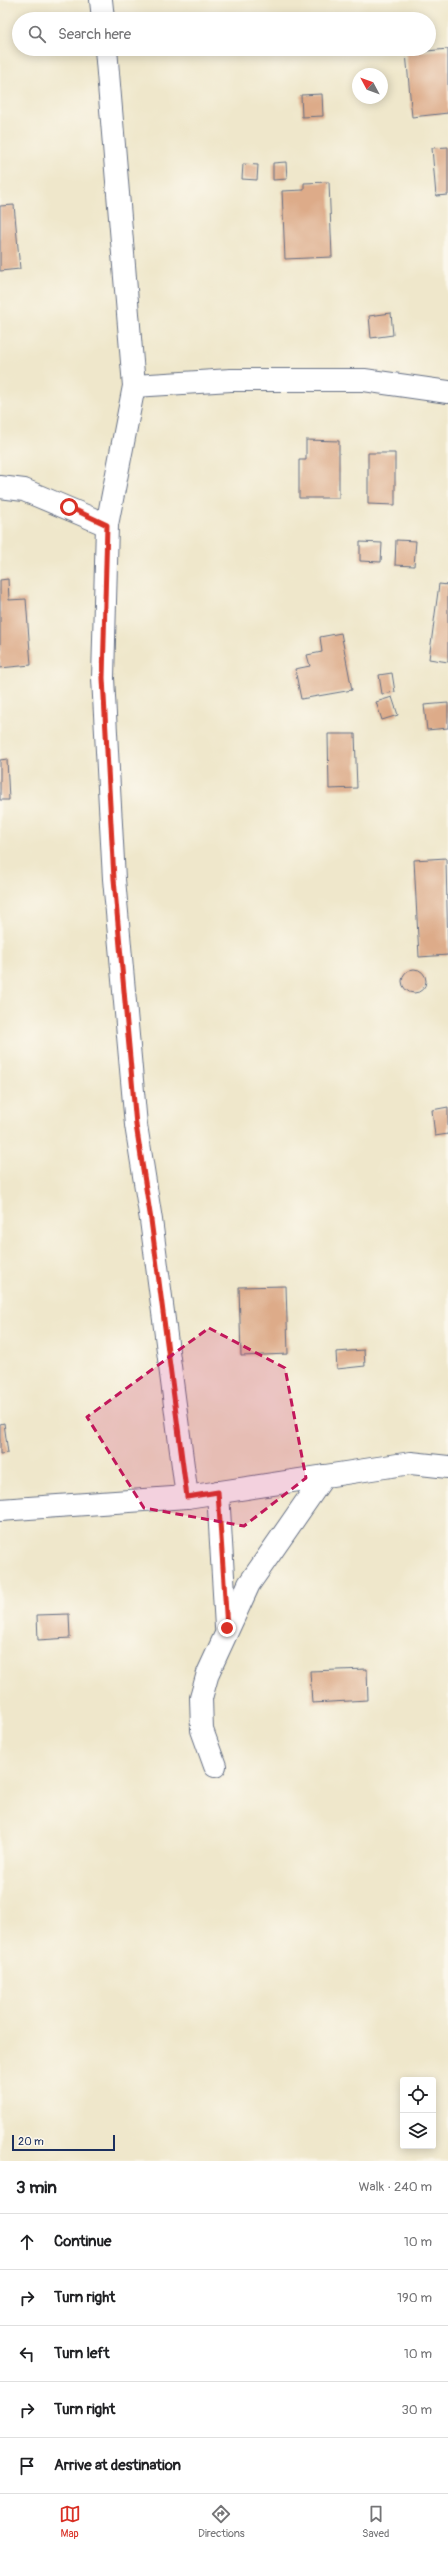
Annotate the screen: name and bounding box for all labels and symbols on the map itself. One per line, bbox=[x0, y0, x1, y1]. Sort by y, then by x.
north arrow bbox=[352, 68, 388, 104]
route start bbox=[60, 498, 78, 516]
route end bbox=[218, 1619, 236, 1637]
scale bar bbox=[12, 2133, 115, 2152]

